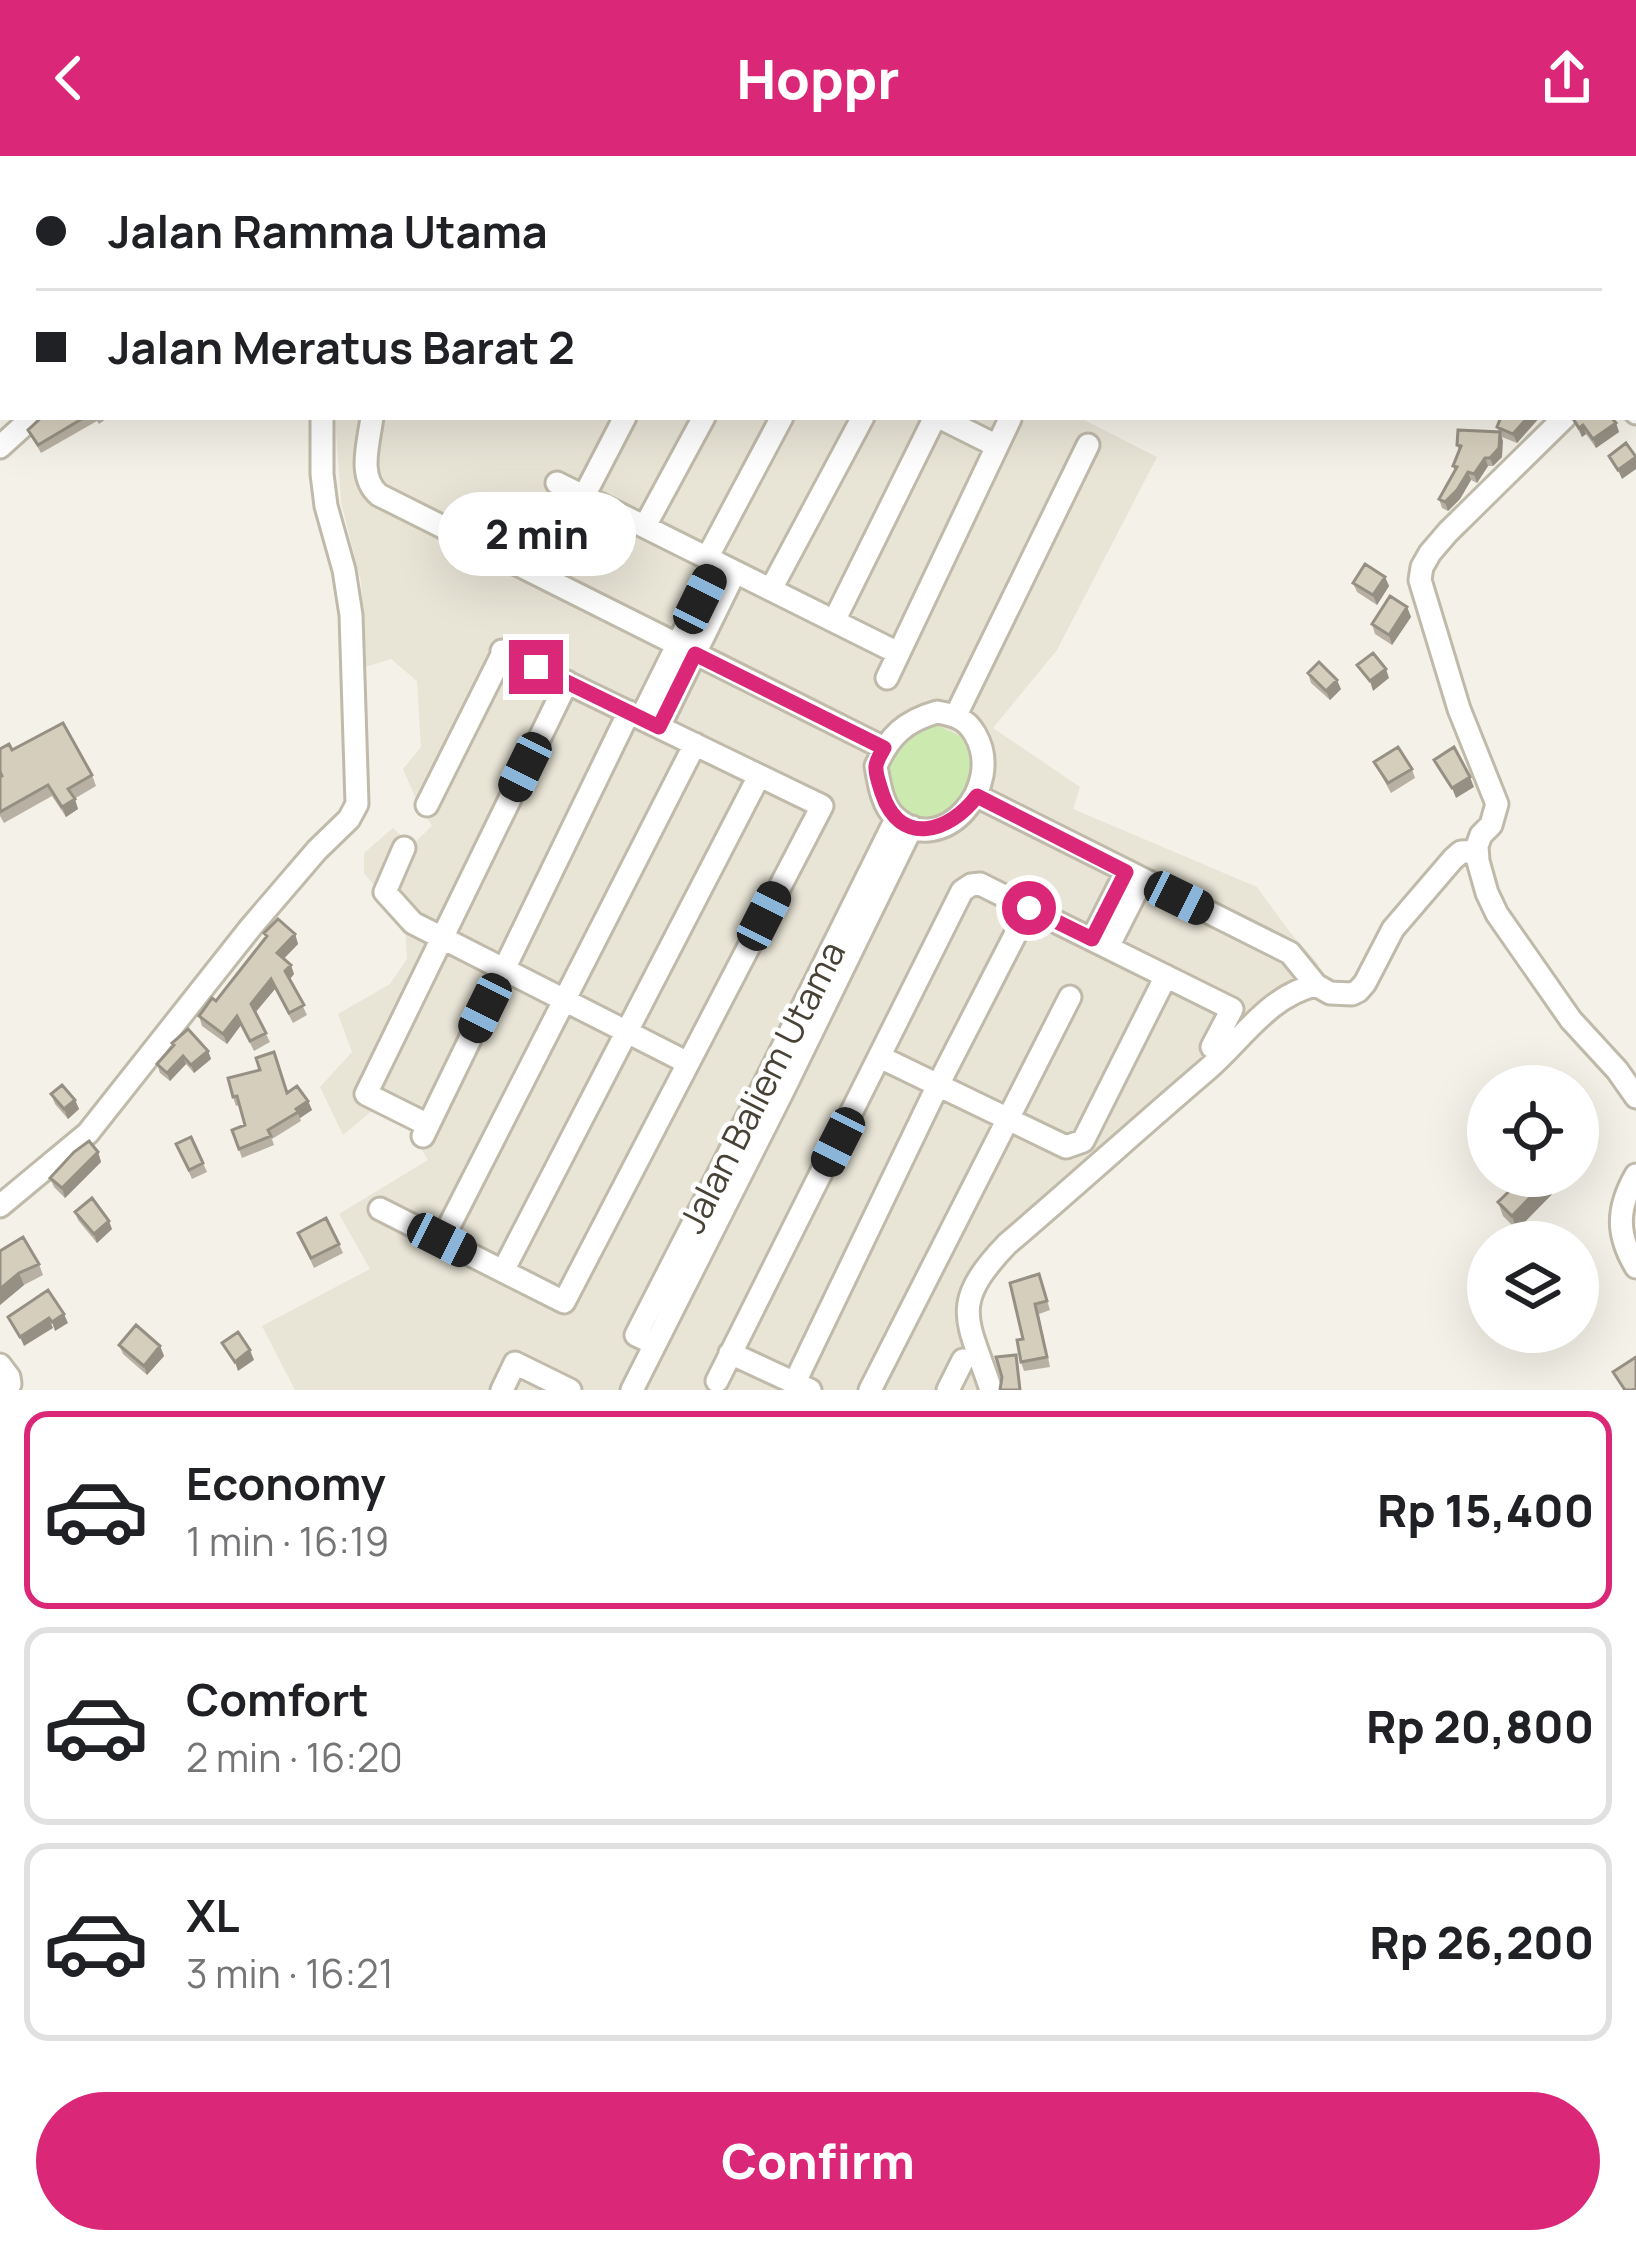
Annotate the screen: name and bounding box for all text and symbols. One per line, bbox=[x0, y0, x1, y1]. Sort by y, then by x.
text: Hoppr bbox=[736, 41, 900, 115]
icon: back bbox=[36, 45, 102, 111]
icon: share bbox=[1534, 45, 1600, 111]
text: Jalan Ramma Utama bbox=[108, 200, 548, 262]
text: Jalan Meratus Barat 2 bbox=[108, 316, 575, 378]
callout: 2 min bbox=[437, 493, 635, 577]
text: 2 min bbox=[485, 507, 589, 561]
car bbox=[668, 559, 732, 639]
route end bbox=[509, 640, 563, 694]
car bbox=[493, 727, 557, 807]
car bbox=[1139, 866, 1219, 930]
car bbox=[732, 876, 796, 956]
route start bbox=[1002, 881, 1056, 935]
street label: Jalan Baliem Utama bbox=[667, 933, 856, 1241]
car bbox=[453, 968, 517, 1048]
map controls bbox=[1467, 1065, 1599, 1353]
button: locate bbox=[1467, 1065, 1599, 1197]
car bbox=[806, 1102, 870, 1182]
car bbox=[402, 1208, 482, 1272]
button: layers bbox=[1467, 1221, 1599, 1353]
text: Economy bbox=[186, 1452, 386, 1514]
icon: car bbox=[42, 1456, 150, 1564]
text: Rp 15,400 bbox=[1377, 1479, 1594, 1541]
text: 1 min · 16:19 bbox=[186, 1514, 389, 1568]
text: Comfort bbox=[186, 1668, 369, 1730]
icon: car bbox=[42, 1672, 150, 1780]
text: Rp 20,800 bbox=[1366, 1695, 1594, 1757]
text: 2 min · 16:20 bbox=[186, 1730, 403, 1784]
text: XL bbox=[186, 1884, 240, 1946]
icon: car bbox=[42, 1888, 150, 1996]
text: Rp 26,200 bbox=[1370, 1911, 1594, 1973]
text: 3 min · 16:21 bbox=[186, 1946, 394, 2000]
button: Confirm bbox=[36, 2092, 1600, 2230]

